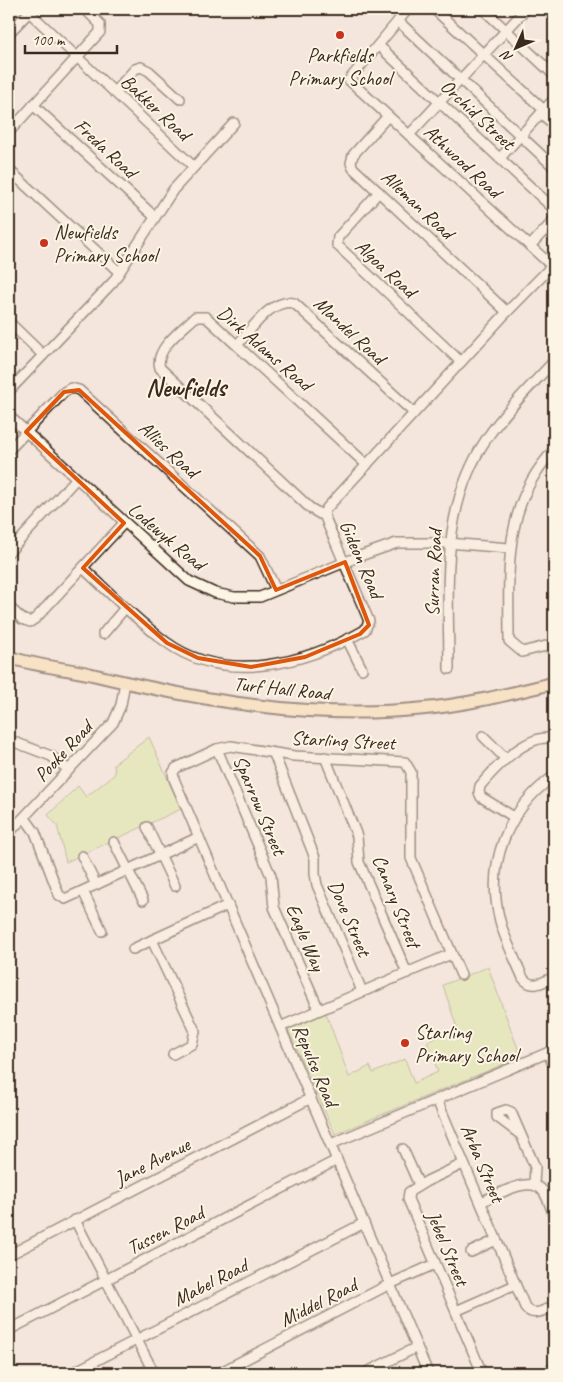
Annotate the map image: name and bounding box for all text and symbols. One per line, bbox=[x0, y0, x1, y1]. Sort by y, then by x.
scale bar bbox=[25, 22, 118, 54]
north arrow bbox=[490, 22, 540, 72]
marker: Parkfields Primary School bbox=[334, 29, 346, 41]
text: 100 m bbox=[32, 31, 66, 50]
place label: Parkfields Primary School bbox=[289, 43, 395, 91]
text: N bbox=[496, 46, 516, 66]
street label: Bakker Road bbox=[116, 69, 198, 148]
street label: Orchid Street bbox=[435, 74, 522, 157]
street label: Freda Road bbox=[69, 113, 145, 186]
street label: Athwood Road bbox=[419, 119, 509, 206]
street label: Alleman Road bbox=[376, 164, 462, 247]
place label: Newfields Primary School bbox=[54, 220, 160, 268]
street label: Algoa Road bbox=[350, 234, 424, 305]
marker: Newfields Primary School bbox=[38, 237, 50, 249]
street label: Mandel Road bbox=[309, 291, 393, 372]
street label: Dirk Adams Road bbox=[212, 300, 320, 399]
district label: Newfields bbox=[146, 372, 228, 404]
street label: Allies Road bbox=[133, 415, 206, 486]
street label: Lodewyk Road bbox=[123, 497, 213, 578]
street label: Gideon Road bbox=[334, 516, 390, 605]
street label: Surran Road bbox=[419, 526, 448, 617]
street label: Turf Hall Road bbox=[232, 671, 335, 706]
street label: Pooke Road bbox=[29, 713, 100, 787]
street label: Starling Street bbox=[290, 725, 398, 756]
street label: Sparrow Street bbox=[227, 752, 293, 861]
street label: Canary Street bbox=[367, 851, 428, 954]
street label: Dove Street bbox=[322, 876, 378, 962]
street label: Eagle Way bbox=[280, 900, 332, 977]
street label: Repulse Road bbox=[287, 1020, 345, 1113]
place label: Starling Primary School bbox=[415, 1020, 521, 1068]
marker: Starling Primary School bbox=[399, 1037, 411, 1049]
street label: Arba Street bbox=[455, 1120, 511, 1208]
street label: Jane Avenue bbox=[110, 1131, 195, 1191]
street label: Tussen Road bbox=[123, 1199, 211, 1260]
street label: Jebel Street bbox=[420, 1206, 475, 1292]
street label: Mabel Road bbox=[169, 1252, 254, 1312]
street label: Middel Road bbox=[276, 1271, 364, 1332]

